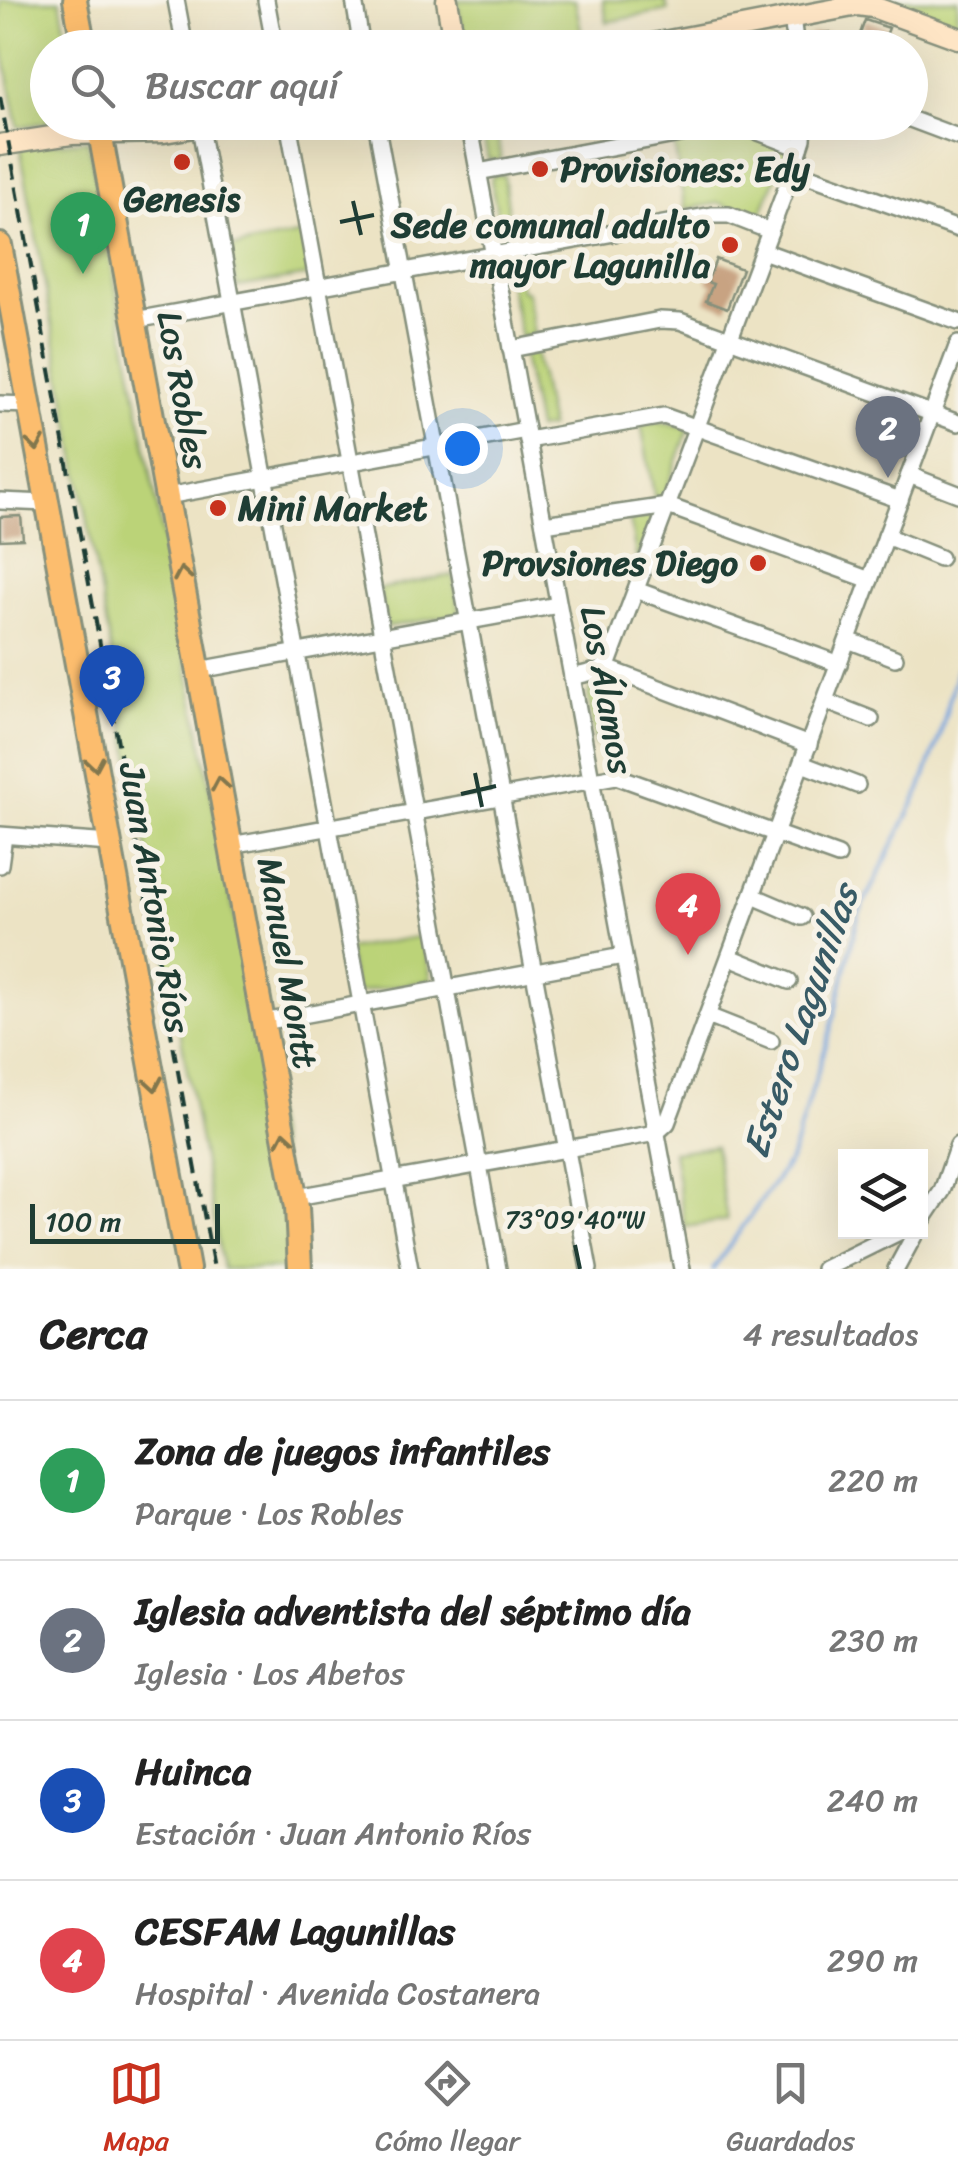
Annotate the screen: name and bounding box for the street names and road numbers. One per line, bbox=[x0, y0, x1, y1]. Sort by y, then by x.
street label: Los Robles bbox=[139, 306, 228, 475]
street label: Los Álamos bbox=[562, 601, 652, 780]
street label: Juan Antonio Ríos bbox=[101, 757, 209, 1039]
street label: Manuel Montt bbox=[239, 852, 337, 1074]

